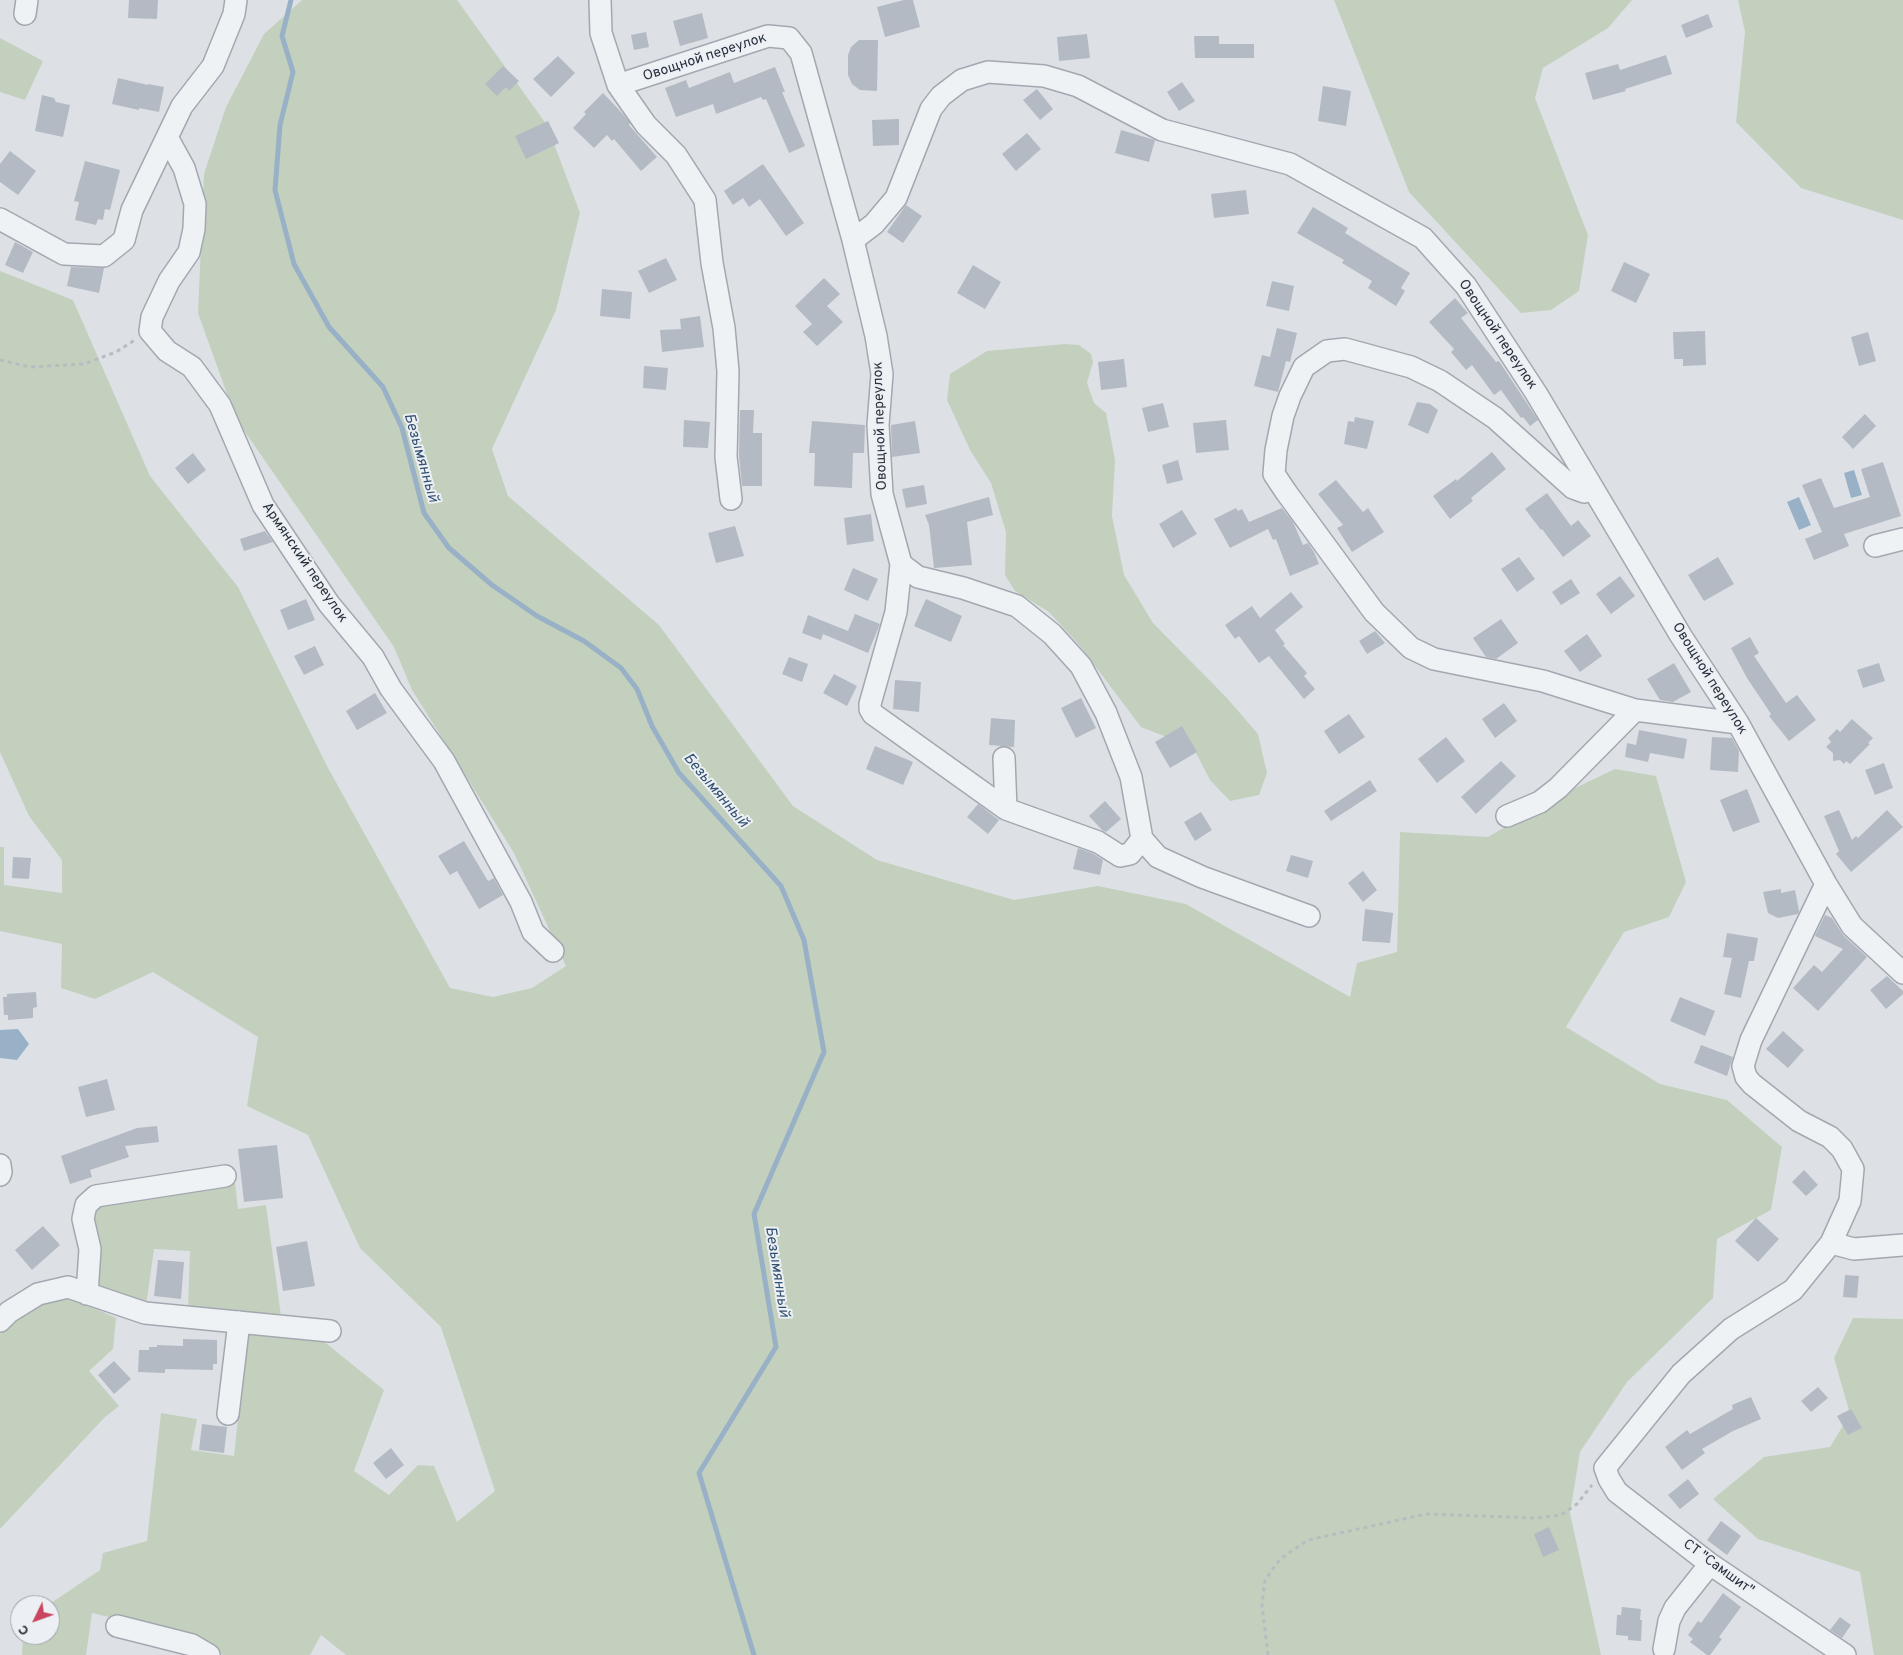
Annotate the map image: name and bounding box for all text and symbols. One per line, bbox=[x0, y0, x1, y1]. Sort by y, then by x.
street label: Овощной переулок bbox=[641, 30, 769, 86]
street label: Овощной переулок bbox=[1454, 277, 1540, 393]
street label: Овощной переулок bbox=[870, 361, 892, 491]
water label: Безымянный bbox=[399, 411, 441, 505]
street label: Армянский переулок bbox=[258, 500, 350, 626]
street label: Овощной переулок bbox=[1668, 620, 1750, 738]
water label: Безымянный bbox=[679, 750, 751, 832]
water label: Безымянный bbox=[760, 1225, 792, 1319]
street label: СТ "Самшит" bbox=[1679, 1537, 1757, 1599]
north arrow bbox=[10, 1595, 60, 1645]
text: С bbox=[15, 1621, 34, 1639]

